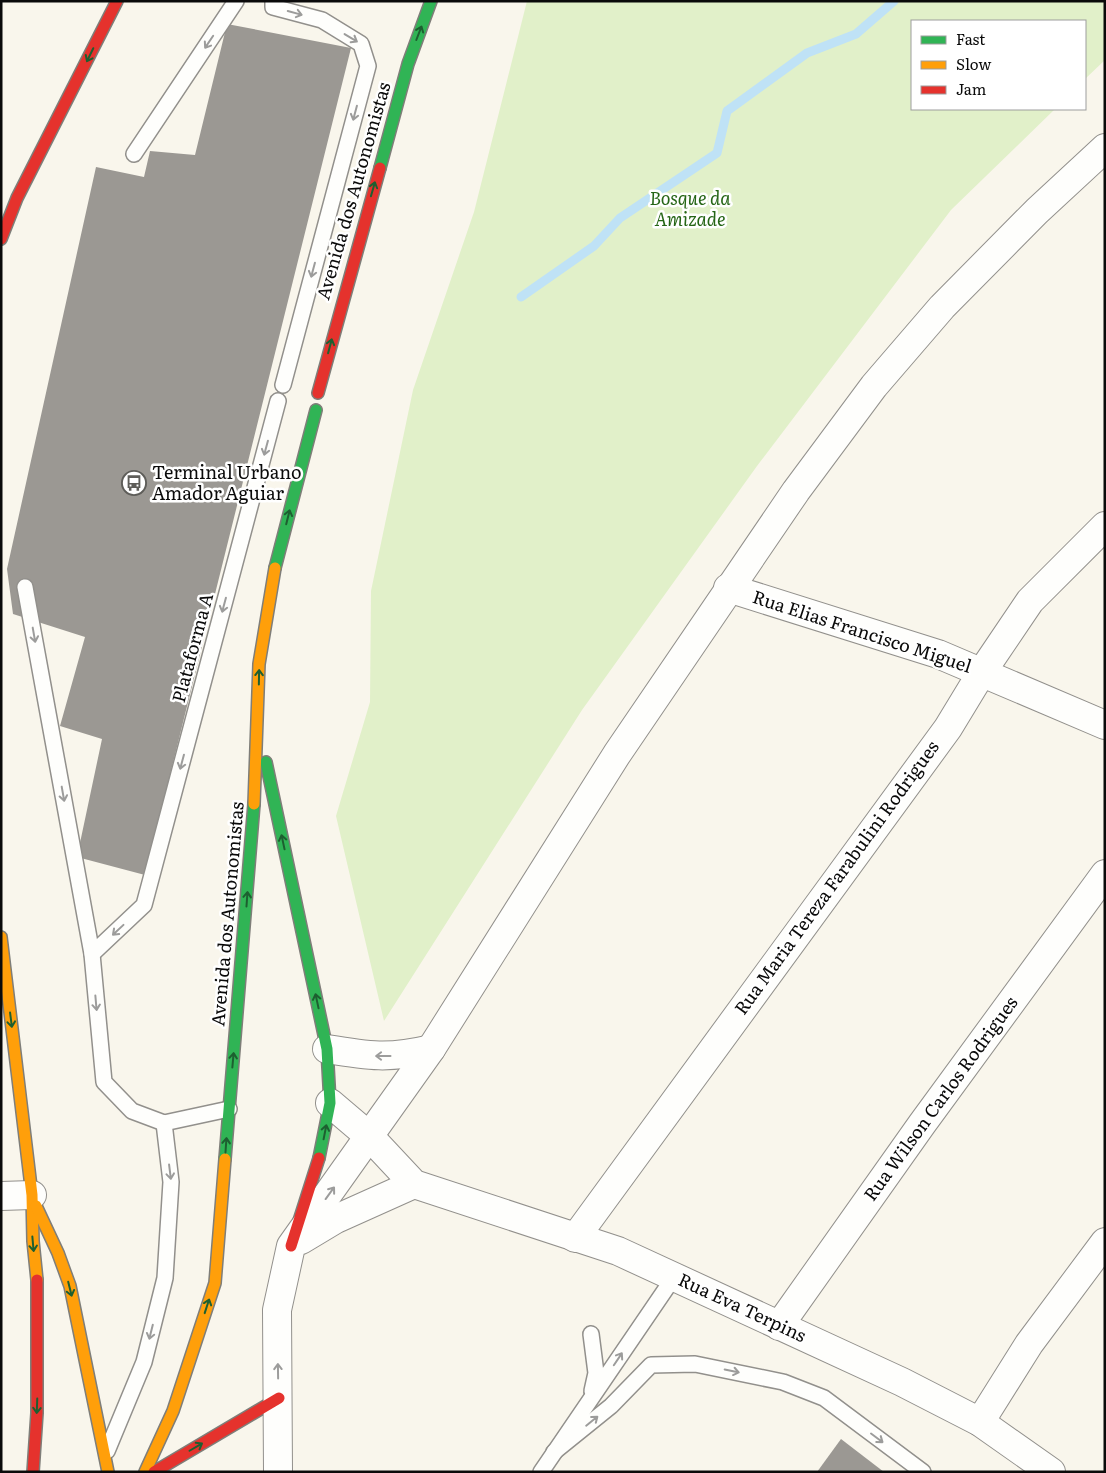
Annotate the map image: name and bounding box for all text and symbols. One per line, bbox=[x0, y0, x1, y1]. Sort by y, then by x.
one-way arrow bbox=[286, 9, 302, 18]
legend bbox=[911, 20, 1086, 110]
one-way arrow bbox=[415, 26, 424, 42]
text: Fast bbox=[956, 27, 985, 50]
one-way arrow bbox=[204, 34, 214, 48]
one-way arrow bbox=[344, 34, 358, 44]
one-way arrow bbox=[84, 47, 94, 62]
text: Slow bbox=[956, 52, 991, 75]
text: Jam bbox=[956, 77, 987, 100]
street label: Avenida dos Autonomistas bbox=[309, 79, 397, 303]
one-way arrow bbox=[350, 104, 359, 120]
one-way arrow bbox=[369, 181, 378, 197]
park label: Bosque da Amizade bbox=[650, 184, 731, 232]
one-way arrow bbox=[308, 261, 318, 277]
one-way arrow bbox=[325, 338, 335, 354]
one-way arrow bbox=[261, 440, 270, 456]
place label: Terminal Urbano Amador Aguiar bbox=[152, 458, 302, 506]
bus stop icon: Terminal Urbano Amador Aguiar bbox=[121, 470, 147, 496]
one-way arrow bbox=[284, 510, 293, 526]
street label: Rua Elias Francisco Miguel bbox=[750, 582, 975, 679]
street label: Plataforma A bbox=[164, 590, 219, 705]
one-way arrow bbox=[219, 597, 228, 613]
one-way arrow bbox=[30, 626, 39, 642]
one-way arrow bbox=[254, 669, 264, 686]
street label: Rua Maria Tereza Farabulini Rodrigues bbox=[727, 734, 945, 1020]
one-way arrow bbox=[177, 754, 187, 770]
one-way arrow bbox=[59, 786, 68, 802]
street label: Avenida dos Autonomistas bbox=[203, 800, 250, 1027]
one-way arrow bbox=[278, 835, 287, 851]
one-way arrow bbox=[242, 891, 251, 907]
one-way arrow bbox=[112, 924, 124, 936]
street label: Rua Wilson Carlos Rodrigues bbox=[856, 990, 1023, 1206]
one-way arrow bbox=[311, 994, 321, 1010]
one-way arrow bbox=[92, 995, 101, 1011]
one-way arrow bbox=[6, 1012, 16, 1028]
one-way arrow bbox=[376, 1051, 392, 1061]
one-way arrow bbox=[228, 1053, 238, 1069]
one-way arrow bbox=[321, 1125, 330, 1141]
one-way arrow bbox=[222, 1137, 231, 1153]
one-way arrow bbox=[165, 1163, 175, 1179]
one-way arrow bbox=[325, 1186, 335, 1200]
one-way arrow bbox=[28, 1236, 38, 1252]
street label: Rua Eva Terpins bbox=[674, 1265, 811, 1348]
one-way arrow bbox=[66, 1280, 75, 1296]
one-way arrow bbox=[203, 1298, 212, 1314]
one-way arrow bbox=[146, 1324, 155, 1340]
one-way arrow bbox=[613, 1352, 623, 1366]
one-way arrow bbox=[273, 1363, 283, 1379]
one-way arrow bbox=[723, 1367, 739, 1376]
one-way arrow bbox=[32, 1398, 42, 1414]
one-way arrow bbox=[585, 1416, 598, 1427]
one-way arrow bbox=[870, 1433, 884, 1443]
one-way arrow bbox=[188, 1442, 202, 1452]

